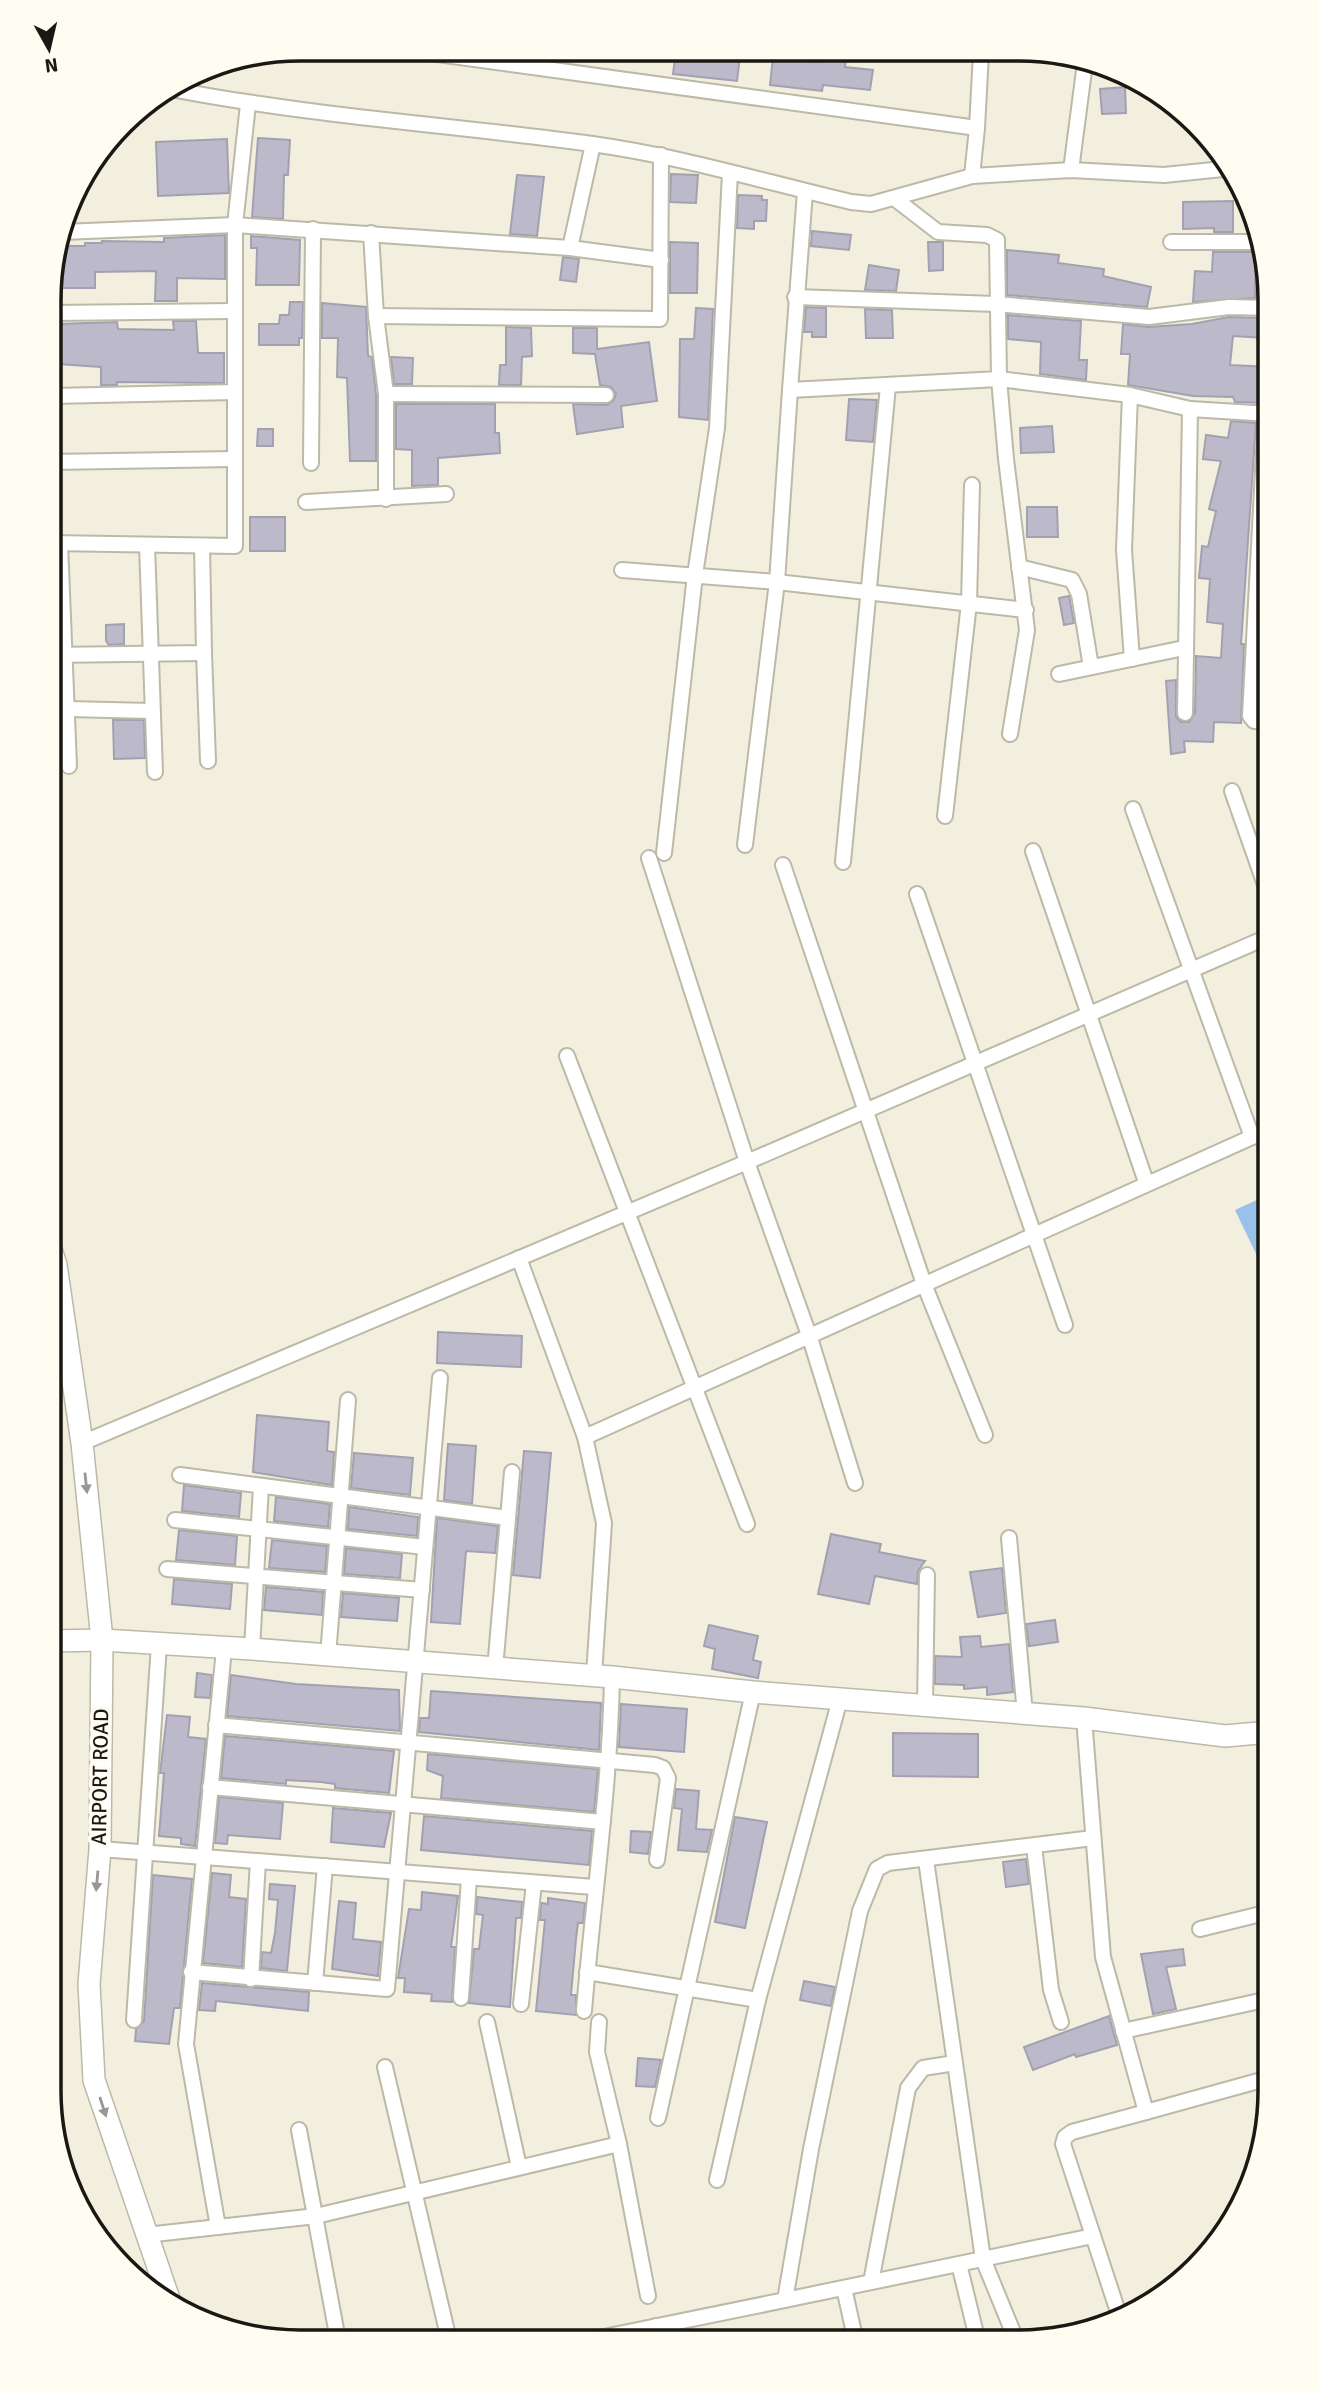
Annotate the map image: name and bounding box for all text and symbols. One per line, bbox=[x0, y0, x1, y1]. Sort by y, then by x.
north arrow bbox=[14, 14, 84, 84]
text: N bbox=[43, 52, 59, 78]
one-way arrow bbox=[81, 1472, 92, 1494]
street label: AIRPORT ROAD bbox=[86, 1708, 114, 1846]
one-way arrow bbox=[91, 1870, 102, 1892]
one-way arrow bbox=[98, 2096, 109, 2117]

